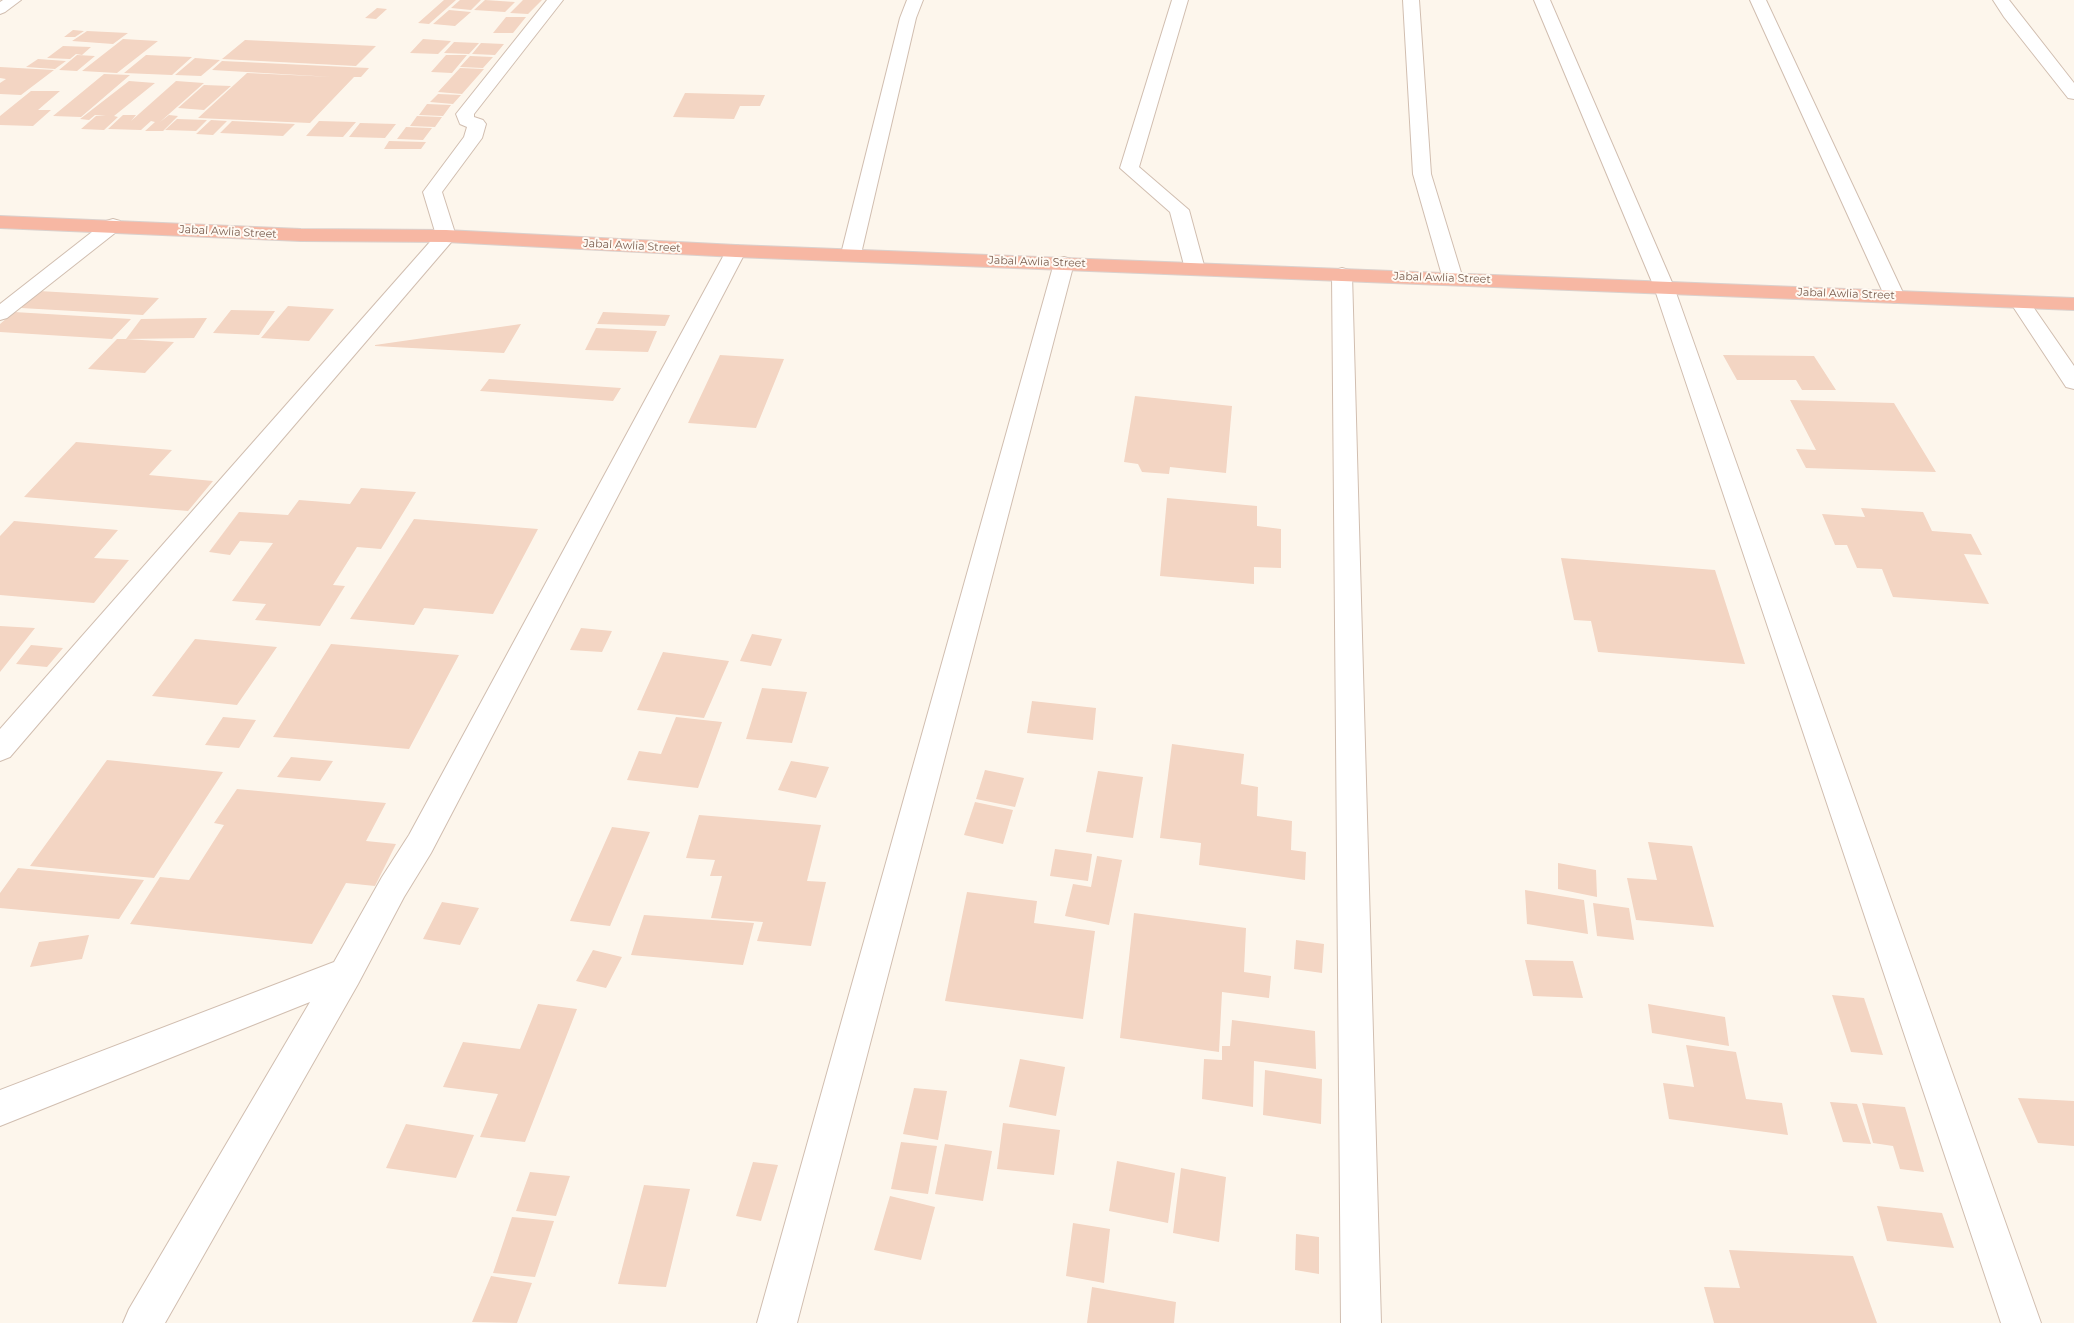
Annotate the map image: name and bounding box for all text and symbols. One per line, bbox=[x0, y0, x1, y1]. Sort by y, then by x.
street label: Jabal Awlia Street bbox=[179, 223, 277, 241]
street label: Jabal Awlia Street bbox=[583, 237, 681, 255]
street label: Jabal Awlia Street bbox=[988, 254, 1086, 270]
street label: Jabal Awlia Street bbox=[1393, 270, 1491, 286]
street label: Jabal Awlia Street bbox=[1797, 286, 1895, 302]

